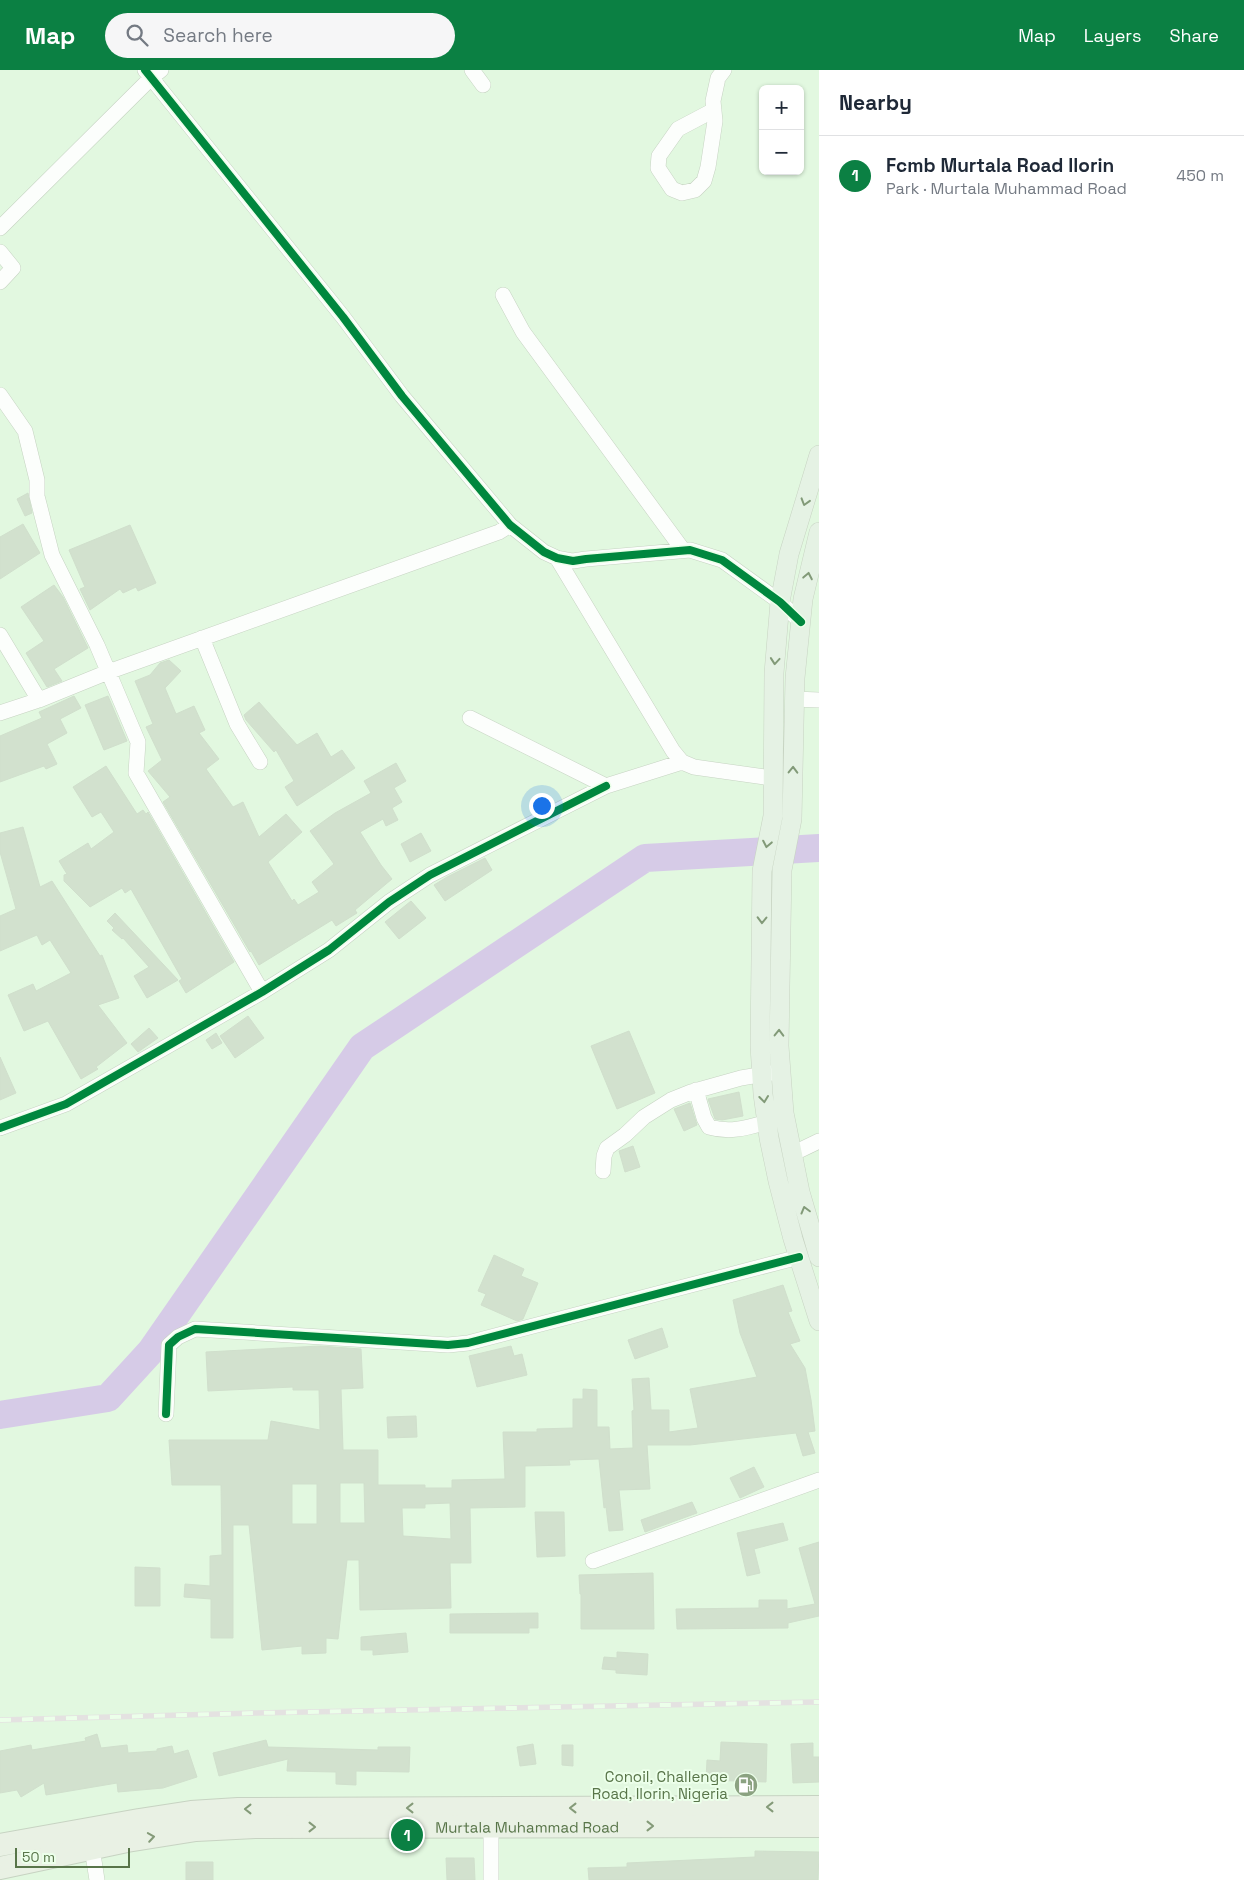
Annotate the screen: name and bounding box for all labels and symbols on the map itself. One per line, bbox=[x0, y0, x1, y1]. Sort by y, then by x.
one-way arrow bbox=[801, 497, 811, 506]
one-way arrow bbox=[802, 572, 813, 581]
one-way arrow bbox=[770, 657, 781, 665]
one-way arrow bbox=[788, 766, 798, 774]
your location bbox=[529, 793, 555, 819]
one-way arrow bbox=[763, 839, 773, 848]
one-way arrow bbox=[756, 916, 767, 924]
one-way arrow bbox=[774, 1028, 784, 1036]
one-way arrow bbox=[758, 1096, 769, 1104]
one-way arrow bbox=[800, 1206, 811, 1214]
place label: Conoil, Challenge Road, Ilorin, Nigeria bbox=[592, 1767, 728, 1803]
fuel station icon: Conoil, Challenge Road, Ilorin, Nigeria bbox=[733, 1772, 759, 1798]
one-way arrow bbox=[766, 1802, 774, 1812]
one-way arrow bbox=[406, 1803, 414, 1813]
one-way arrow bbox=[569, 1803, 576, 1813]
one-way arrow bbox=[244, 1804, 252, 1814]
pin: 1 bbox=[391, 1816, 423, 1854]
street label: Murtala Muhammad Road bbox=[435, 1817, 619, 1836]
one-way arrow bbox=[646, 1821, 654, 1831]
one-way arrow bbox=[309, 1822, 317, 1832]
one-way arrow bbox=[146, 1833, 155, 1843]
scale bar bbox=[15, 1845, 130, 1868]

